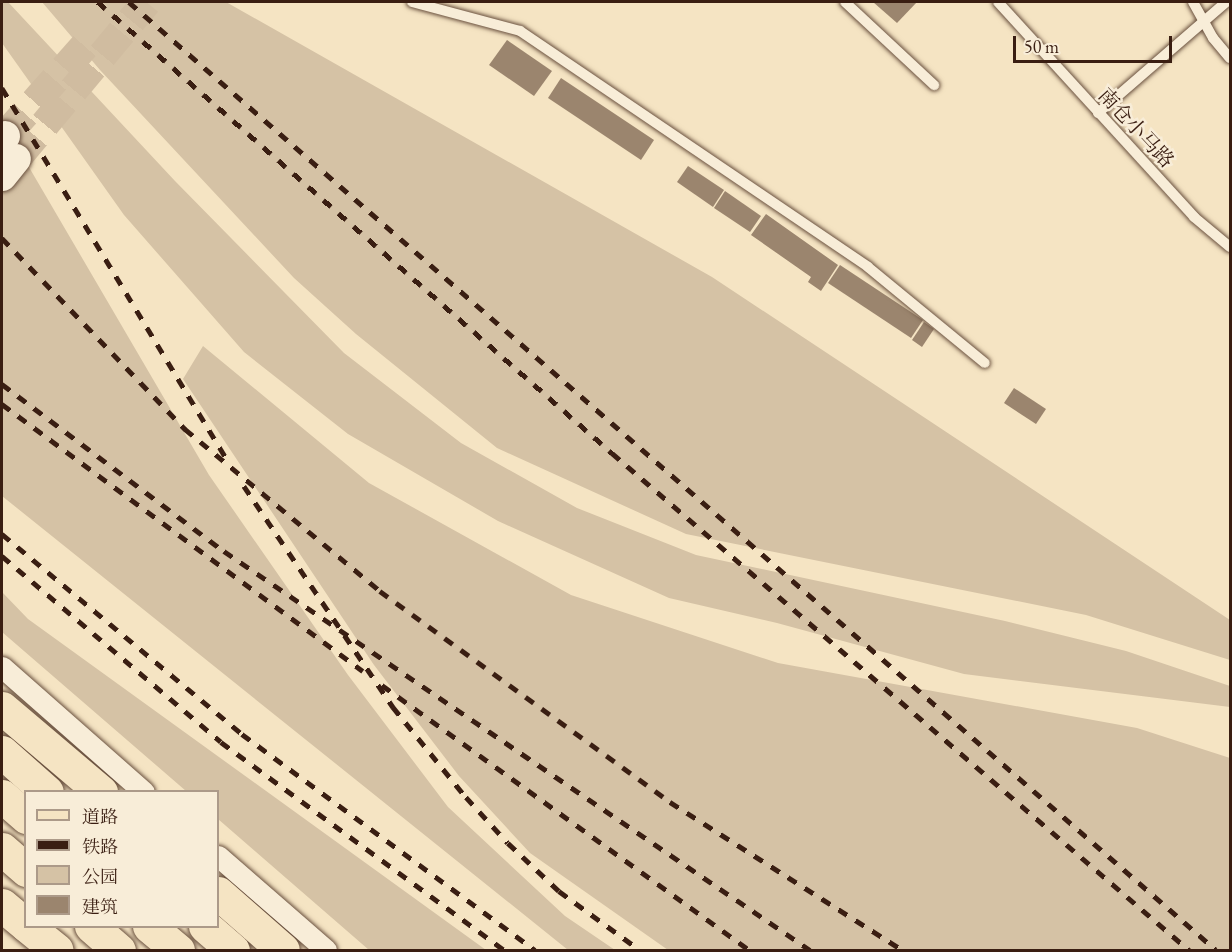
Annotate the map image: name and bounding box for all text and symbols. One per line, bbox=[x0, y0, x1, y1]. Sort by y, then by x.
scale bar bbox=[1016, 24, 1175, 62]
text: 50 m bbox=[1024, 35, 1059, 58]
street label: 南仓小马路 bbox=[1093, 83, 1179, 173]
legend bbox=[24, 790, 219, 928]
text: 道路 bbox=[82, 805, 118, 828]
text: 铁路 bbox=[82, 835, 118, 858]
text: 公园 bbox=[82, 865, 118, 888]
text: 建筑 bbox=[82, 895, 118, 918]

